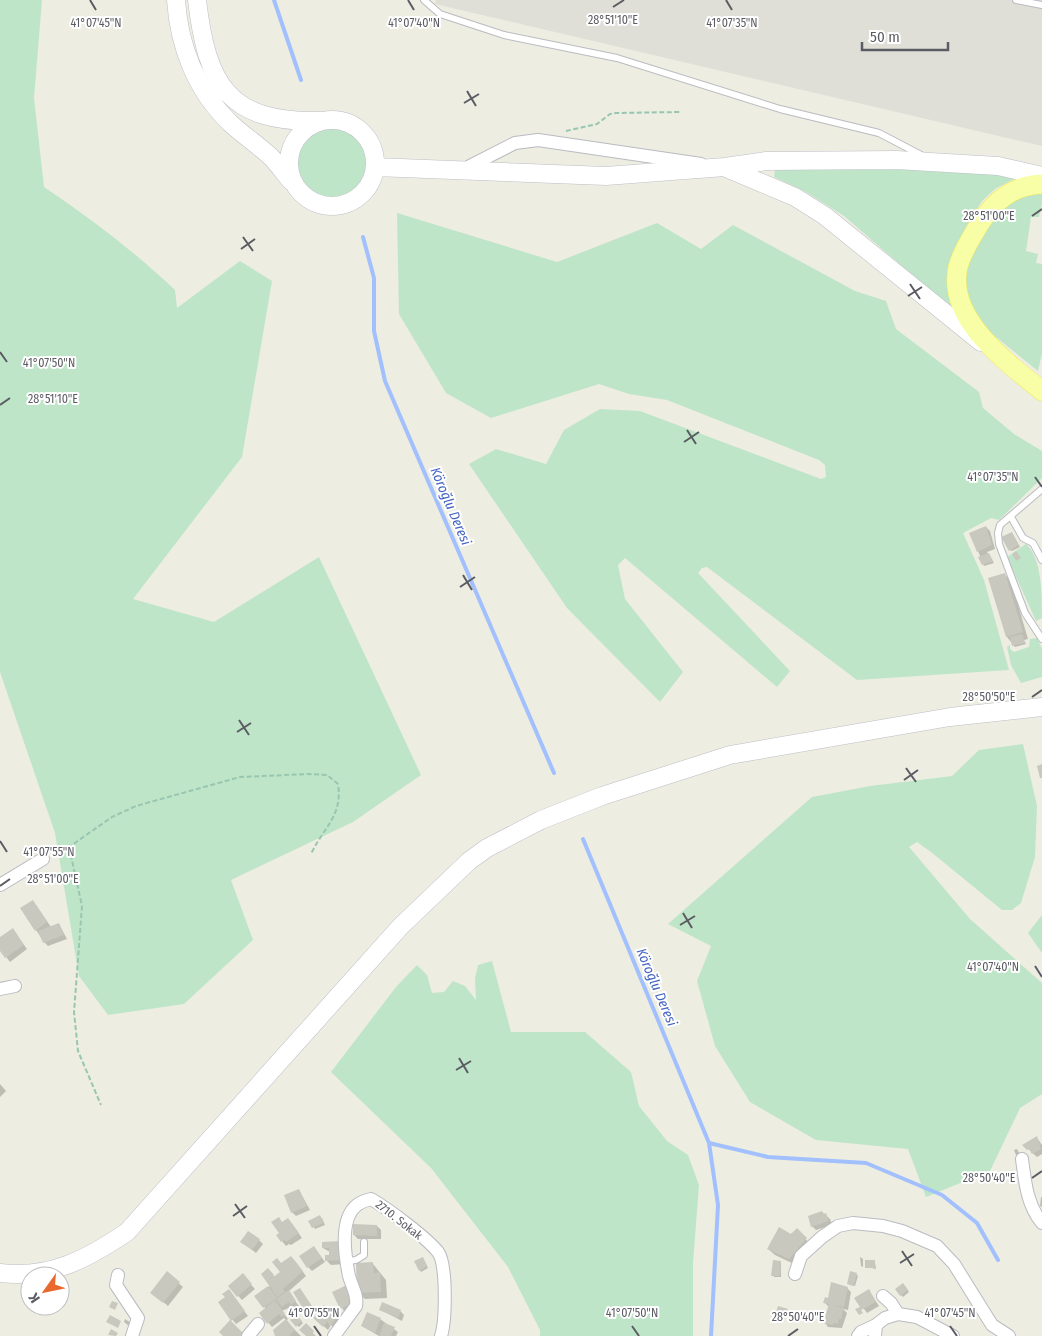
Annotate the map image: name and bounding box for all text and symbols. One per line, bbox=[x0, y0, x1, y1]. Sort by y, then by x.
text: 28°51'10"E bbox=[588, 13, 638, 27]
text: 41°07'45"N bbox=[70, 16, 122, 30]
text: 41°07'40"N bbox=[388, 16, 440, 30]
text: 41°07'35"N bbox=[706, 16, 758, 30]
scale bar bbox=[862, 20, 948, 52]
text: 50 m bbox=[870, 28, 900, 46]
text: 28°51'00"E bbox=[963, 209, 1015, 223]
text: 41°07'50"N bbox=[23, 356, 75, 370]
text: 28°51'10"E bbox=[28, 392, 78, 406]
water label: Köroğlu Deresi bbox=[426, 465, 475, 548]
text: 41°07'35"N bbox=[967, 470, 1019, 484]
text: 28°50'50"E bbox=[963, 690, 1016, 704]
text: 41°07'55"N bbox=[23, 845, 75, 859]
text: 28°51'00"E bbox=[27, 872, 79, 886]
water label: Köroğlu Deresi bbox=[632, 946, 681, 1029]
text: 41°07'40"N bbox=[967, 960, 1019, 974]
text: 28°50'40"E bbox=[963, 1171, 1016, 1185]
street label: 2710. Sokak bbox=[373, 1197, 425, 1243]
north arrow bbox=[20, 1266, 70, 1316]
text: K bbox=[25, 1289, 44, 1306]
text: 41°07'55"N bbox=[288, 1306, 340, 1320]
text: 41°07'50"N bbox=[606, 1306, 658, 1320]
text: 41°07'45"N bbox=[924, 1306, 976, 1320]
text: 28°50'40"E bbox=[772, 1310, 825, 1324]

